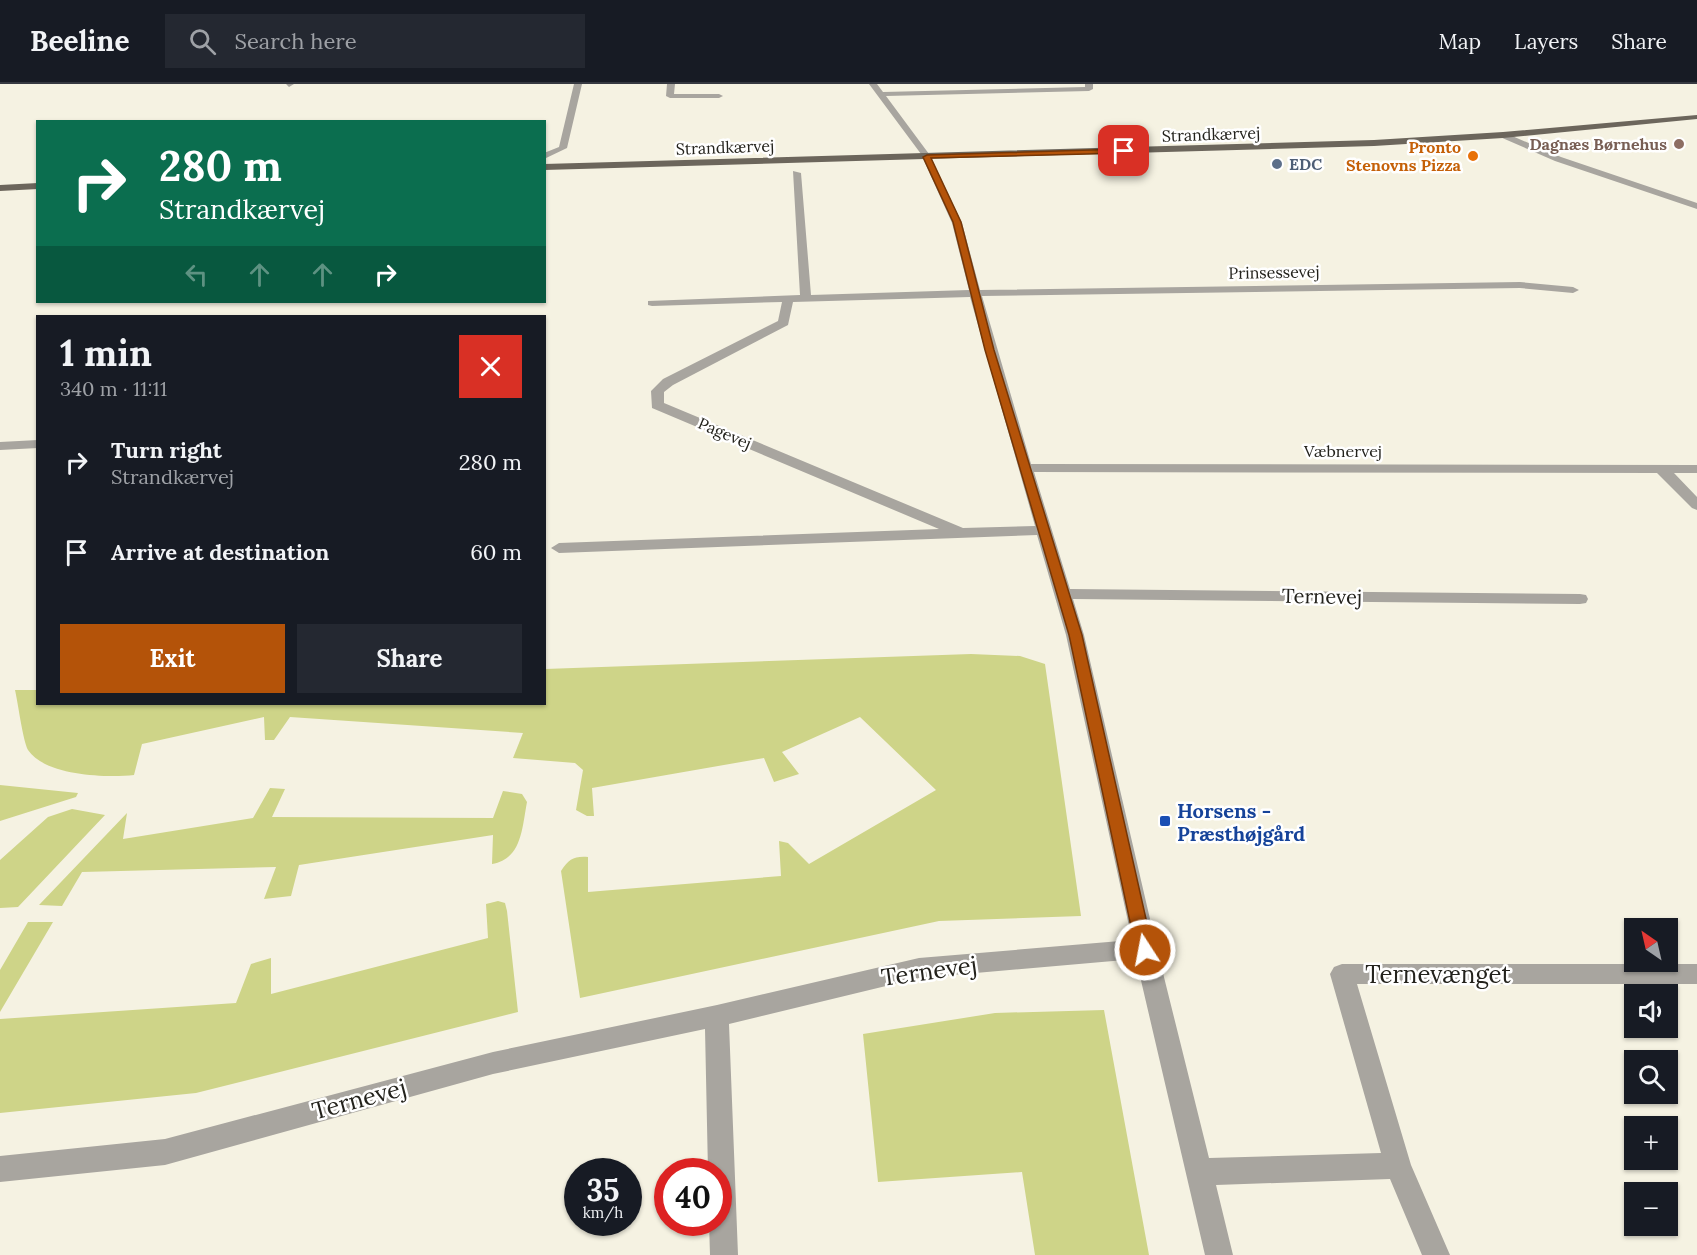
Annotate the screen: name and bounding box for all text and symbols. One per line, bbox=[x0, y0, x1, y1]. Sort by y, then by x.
search box bbox=[165, 14, 585, 68]
text: Beeline bbox=[30, 23, 129, 59]
icon: search bbox=[186, 25, 219, 58]
text: Search here bbox=[234, 27, 357, 55]
text: Map bbox=[1438, 28, 1481, 55]
text: Layers bbox=[1514, 28, 1578, 55]
text: Share bbox=[1611, 28, 1667, 55]
street label: Strandkærvej bbox=[1161, 122, 1261, 146]
pin bbox=[1098, 125, 1149, 176]
icon: arrive bbox=[1107, 134, 1140, 167]
place label: Dagnæs Børnehus bbox=[1530, 134, 1667, 154]
street label: Strandkærvej bbox=[675, 135, 775, 159]
place label: Pronto Stenovns Pizza bbox=[1346, 137, 1462, 175]
marker: Dagnæs Børnehus bbox=[1672, 137, 1686, 151]
text: 280 m bbox=[159, 139, 282, 193]
icon: right bbox=[60, 144, 138, 222]
marker: Pronto Stenovns Pizza bbox=[1466, 149, 1480, 163]
place label: EDC bbox=[1289, 154, 1322, 174]
marker: EDC bbox=[1270, 157, 1284, 171]
text: Strandkærvej bbox=[159, 192, 325, 226]
icon: left bbox=[180, 258, 213, 291]
icon: ahead bbox=[243, 258, 276, 291]
icon: ahead bbox=[306, 258, 339, 291]
icon: right bbox=[369, 258, 402, 291]
street label: Prinsessevej bbox=[1228, 261, 1320, 283]
text: 1 min bbox=[60, 330, 152, 376]
button: close bbox=[459, 335, 522, 398]
text: 340 m · 11:11 bbox=[60, 376, 167, 401]
street label: Pagevej bbox=[695, 413, 755, 453]
text: Turn right bbox=[111, 436, 222, 464]
street label: Væbnervej bbox=[1303, 441, 1382, 461]
icon: right bbox=[60, 446, 93, 479]
text: 280 m bbox=[459, 448, 522, 476]
text: Strandkærvej bbox=[111, 464, 234, 489]
icon: arrive bbox=[60, 536, 93, 569]
text: Arrive at destination bbox=[111, 538, 329, 566]
text: 60 m bbox=[470, 538, 522, 566]
street label: Ternevej bbox=[1282, 583, 1362, 609]
button: Exit bbox=[60, 624, 285, 693]
button: Share bbox=[297, 624, 522, 693]
place label: Horsens - Præsthøjgård bbox=[1177, 798, 1305, 846]
marker: Horsens - Præsthøjgård bbox=[1158, 814, 1172, 828]
position arrow bbox=[1113, 918, 1177, 982]
north arrow bbox=[1624, 918, 1678, 972]
map controls bbox=[1624, 918, 1678, 1236]
street label: Ternevej bbox=[879, 949, 979, 993]
street label: Ternevænget bbox=[1365, 959, 1511, 990]
button: sound bbox=[1624, 984, 1678, 1038]
button: search bbox=[1624, 1050, 1678, 1104]
street label: Ternevej bbox=[308, 1072, 410, 1126]
button: + bbox=[1624, 1116, 1678, 1170]
speed limit sign: 40 bbox=[654, 1158, 732, 1236]
text: 35 bbox=[586, 1171, 619, 1209]
button: − bbox=[1624, 1182, 1678, 1236]
text: km/h bbox=[583, 1203, 623, 1222]

